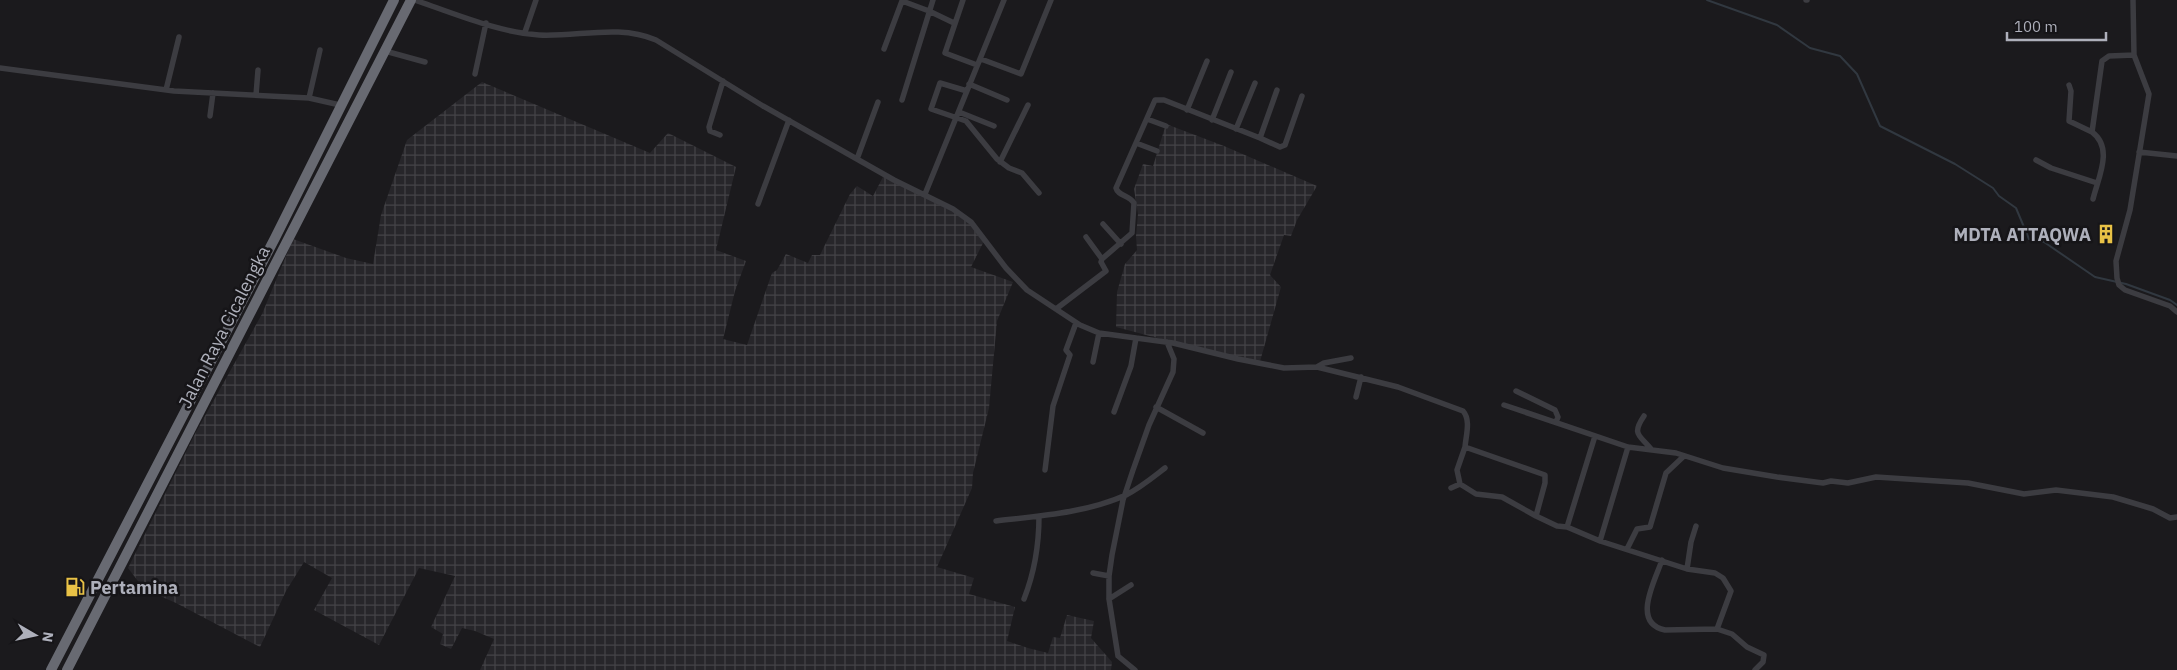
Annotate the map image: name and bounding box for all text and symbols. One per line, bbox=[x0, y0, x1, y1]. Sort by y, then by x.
scale bar bbox=[2007, 10, 2106, 42]
text: 100 m bbox=[2014, 17, 2058, 36]
place label: MDTA ATTAQWA bbox=[1953, 223, 2091, 246]
building icon: MDTA ATTAQWA bbox=[2095, 223, 2117, 245]
street label: Jalan Raya Cicalengka bbox=[173, 242, 275, 412]
fuel station icon: Pertamina bbox=[64, 576, 86, 598]
place label: Pertamina bbox=[90, 576, 178, 599]
north arrow bbox=[10, 610, 60, 660]
text: N bbox=[38, 631, 58, 643]

